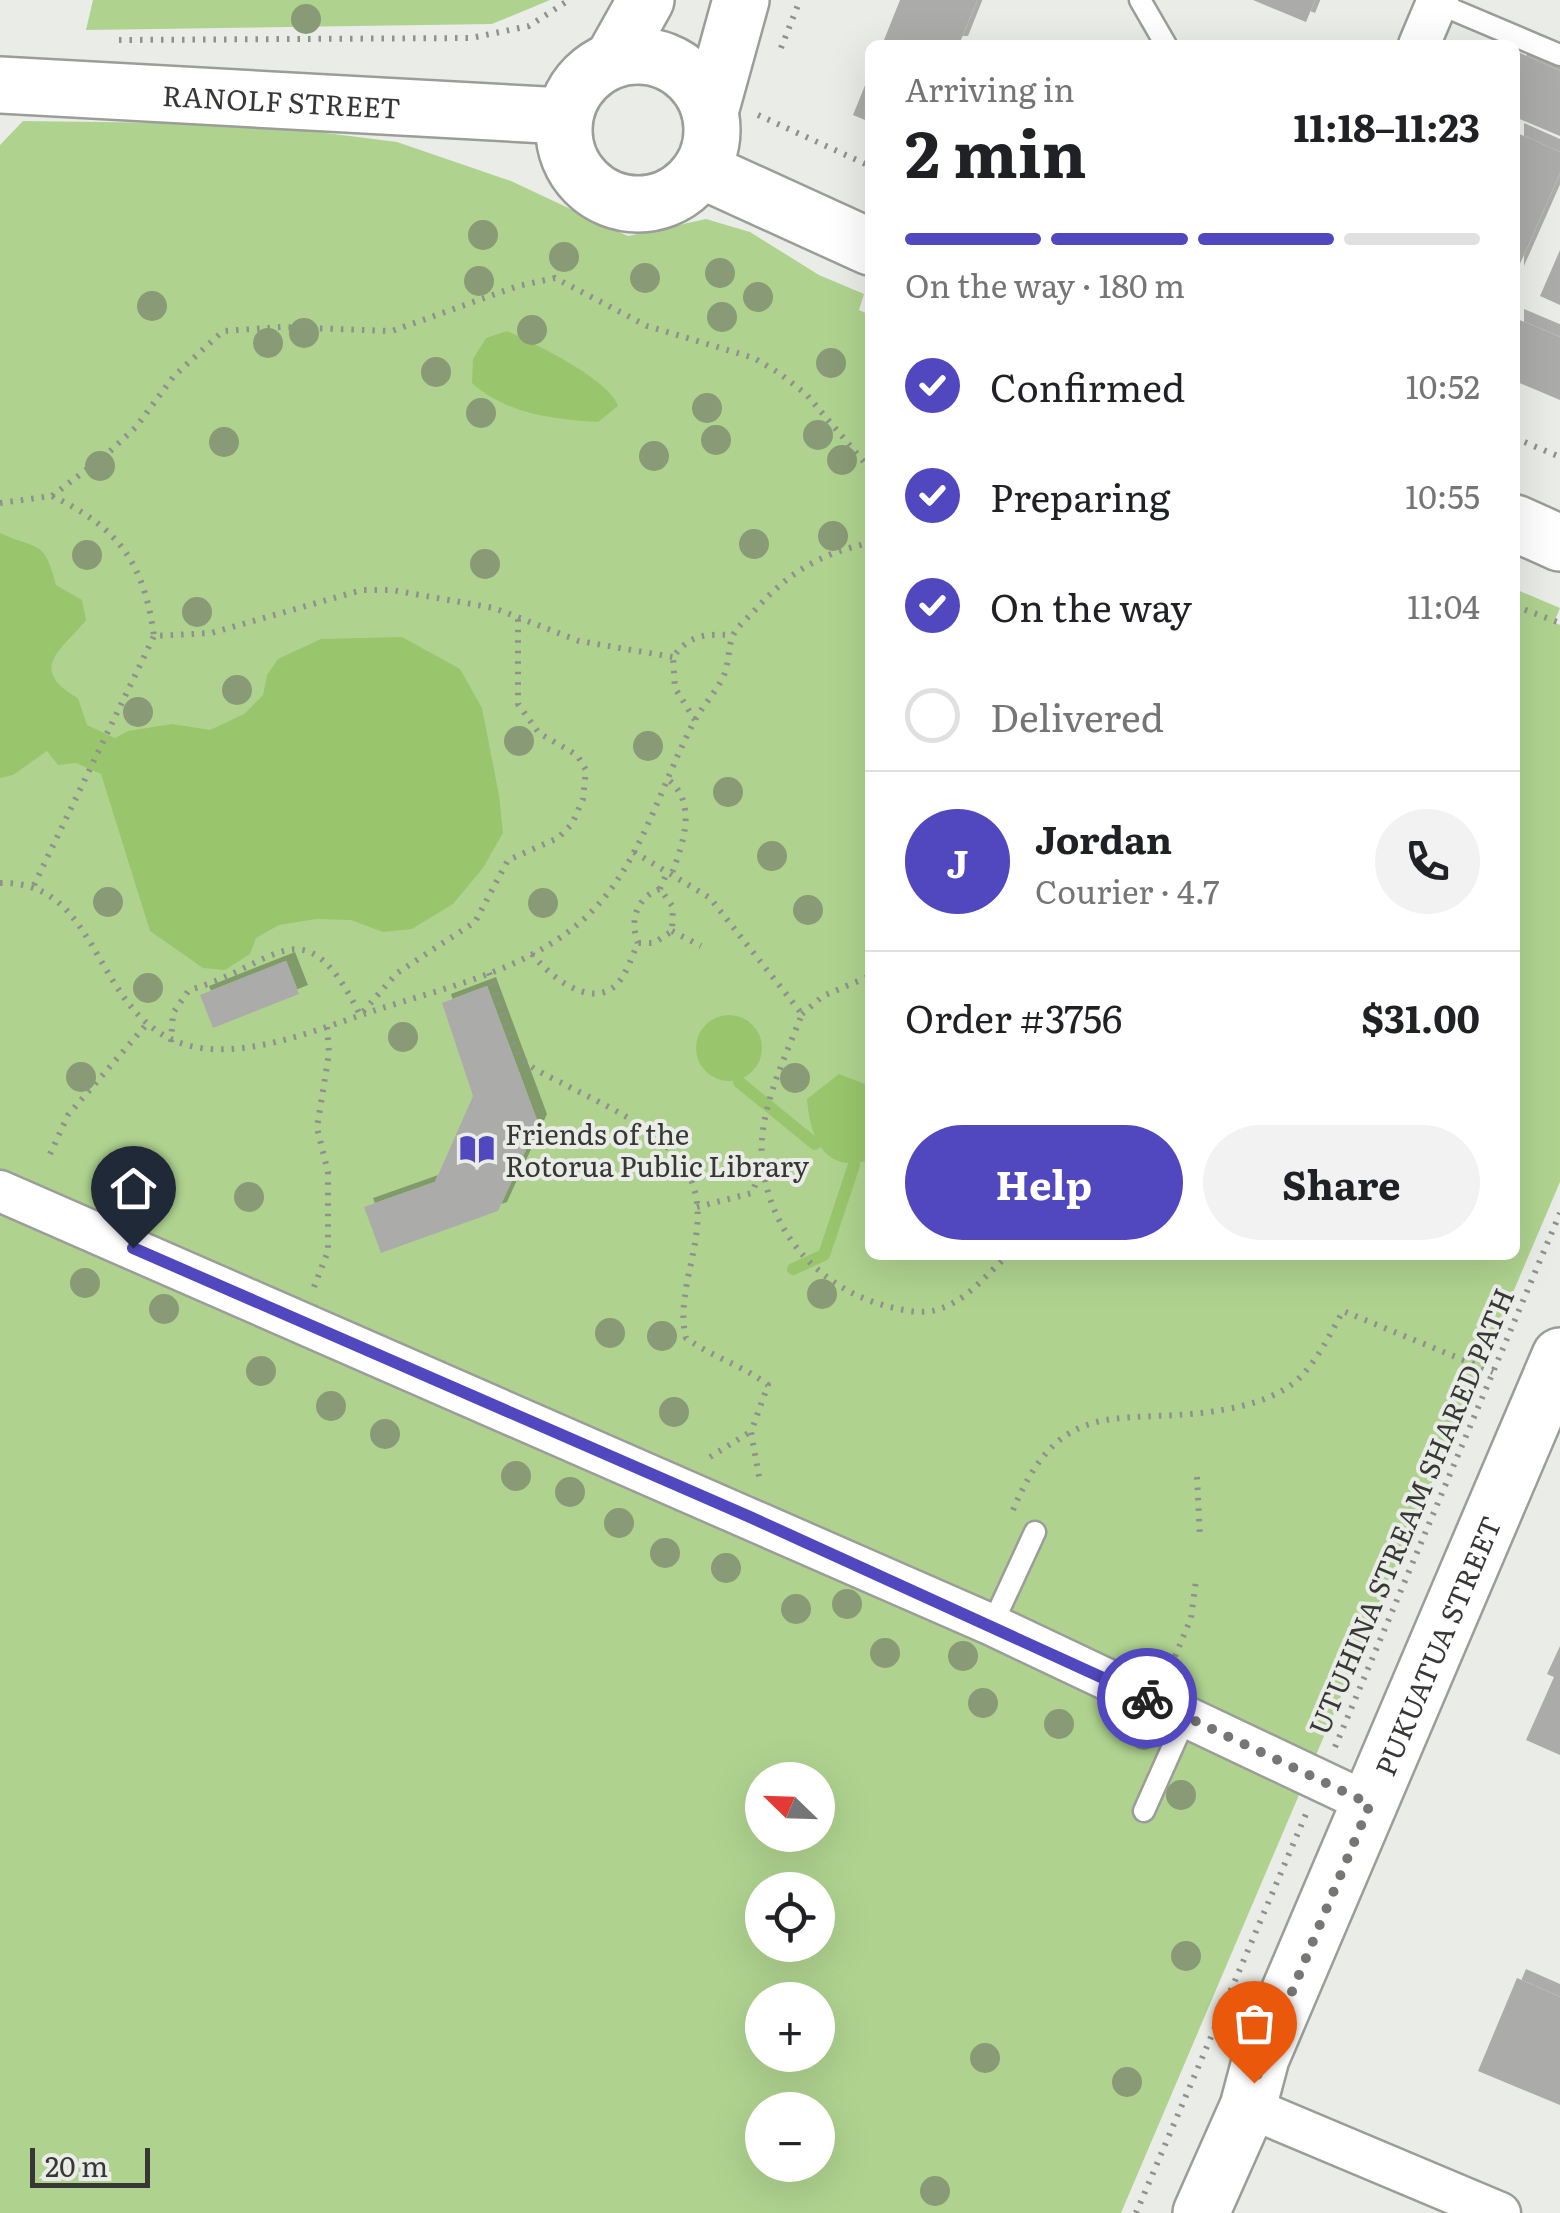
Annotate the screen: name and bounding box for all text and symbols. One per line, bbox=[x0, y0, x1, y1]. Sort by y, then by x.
text: Arriving in bbox=[905, 64, 1075, 112]
street label: RANOLF STREET bbox=[161, 73, 402, 128]
text: 11:18–11:23 bbox=[1294, 97, 1480, 154]
text: 2 min bbox=[905, 101, 1087, 198]
text: On the way · 180 m bbox=[905, 260, 1185, 308]
text: Confirmed bbox=[990, 357, 1185, 414]
icon: check bbox=[905, 358, 960, 413]
text: 10:52 bbox=[1406, 361, 1480, 409]
text: Preparing bbox=[990, 467, 1170, 524]
icon: check bbox=[905, 468, 960, 523]
text: 10:55 bbox=[1405, 471, 1480, 519]
text: On the way bbox=[990, 577, 1192, 634]
icon: check bbox=[905, 578, 960, 633]
text: 11:04 bbox=[1407, 581, 1480, 629]
text: Delivered bbox=[990, 687, 1164, 744]
text: Jordan bbox=[1035, 809, 1172, 866]
button: phone bbox=[1375, 809, 1480, 914]
text: J bbox=[947, 833, 968, 890]
text: Courier · 4.7 bbox=[1035, 866, 1220, 914]
text: Order #3756 bbox=[905, 988, 1122, 1045]
text: $31.00 bbox=[1361, 988, 1480, 1045]
place label: Friends of the Rotorua Public Library bbox=[505, 1112, 810, 1186]
button: Help bbox=[905, 1125, 1183, 1240]
button: Share bbox=[1203, 1125, 1480, 1240]
library icon: Friends of the Rotorua Public Library bbox=[458, 1130, 496, 1168]
pin bbox=[91, 1146, 176, 1249]
icon: home bbox=[106, 1161, 161, 1216]
street label: UTUHINA STREAM SHARED PATH bbox=[1297, 1281, 1523, 1741]
street label: PUKUATUA STREET bbox=[1363, 1509, 1511, 1782]
courier bbox=[1097, 1648, 1197, 1748]
icon: bike bbox=[1120, 1671, 1175, 1726]
north arrow bbox=[745, 1762, 835, 1852]
map controls bbox=[745, 1762, 835, 2182]
button: locate bbox=[745, 1872, 835, 1962]
pin bbox=[1212, 1981, 1297, 2084]
button: + bbox=[745, 1982, 835, 2072]
icon: bag bbox=[1227, 1996, 1282, 2051]
button: − bbox=[745, 2092, 835, 2182]
scale bar bbox=[30, 2143, 150, 2188]
text: 20 m bbox=[45, 2144, 108, 2186]

